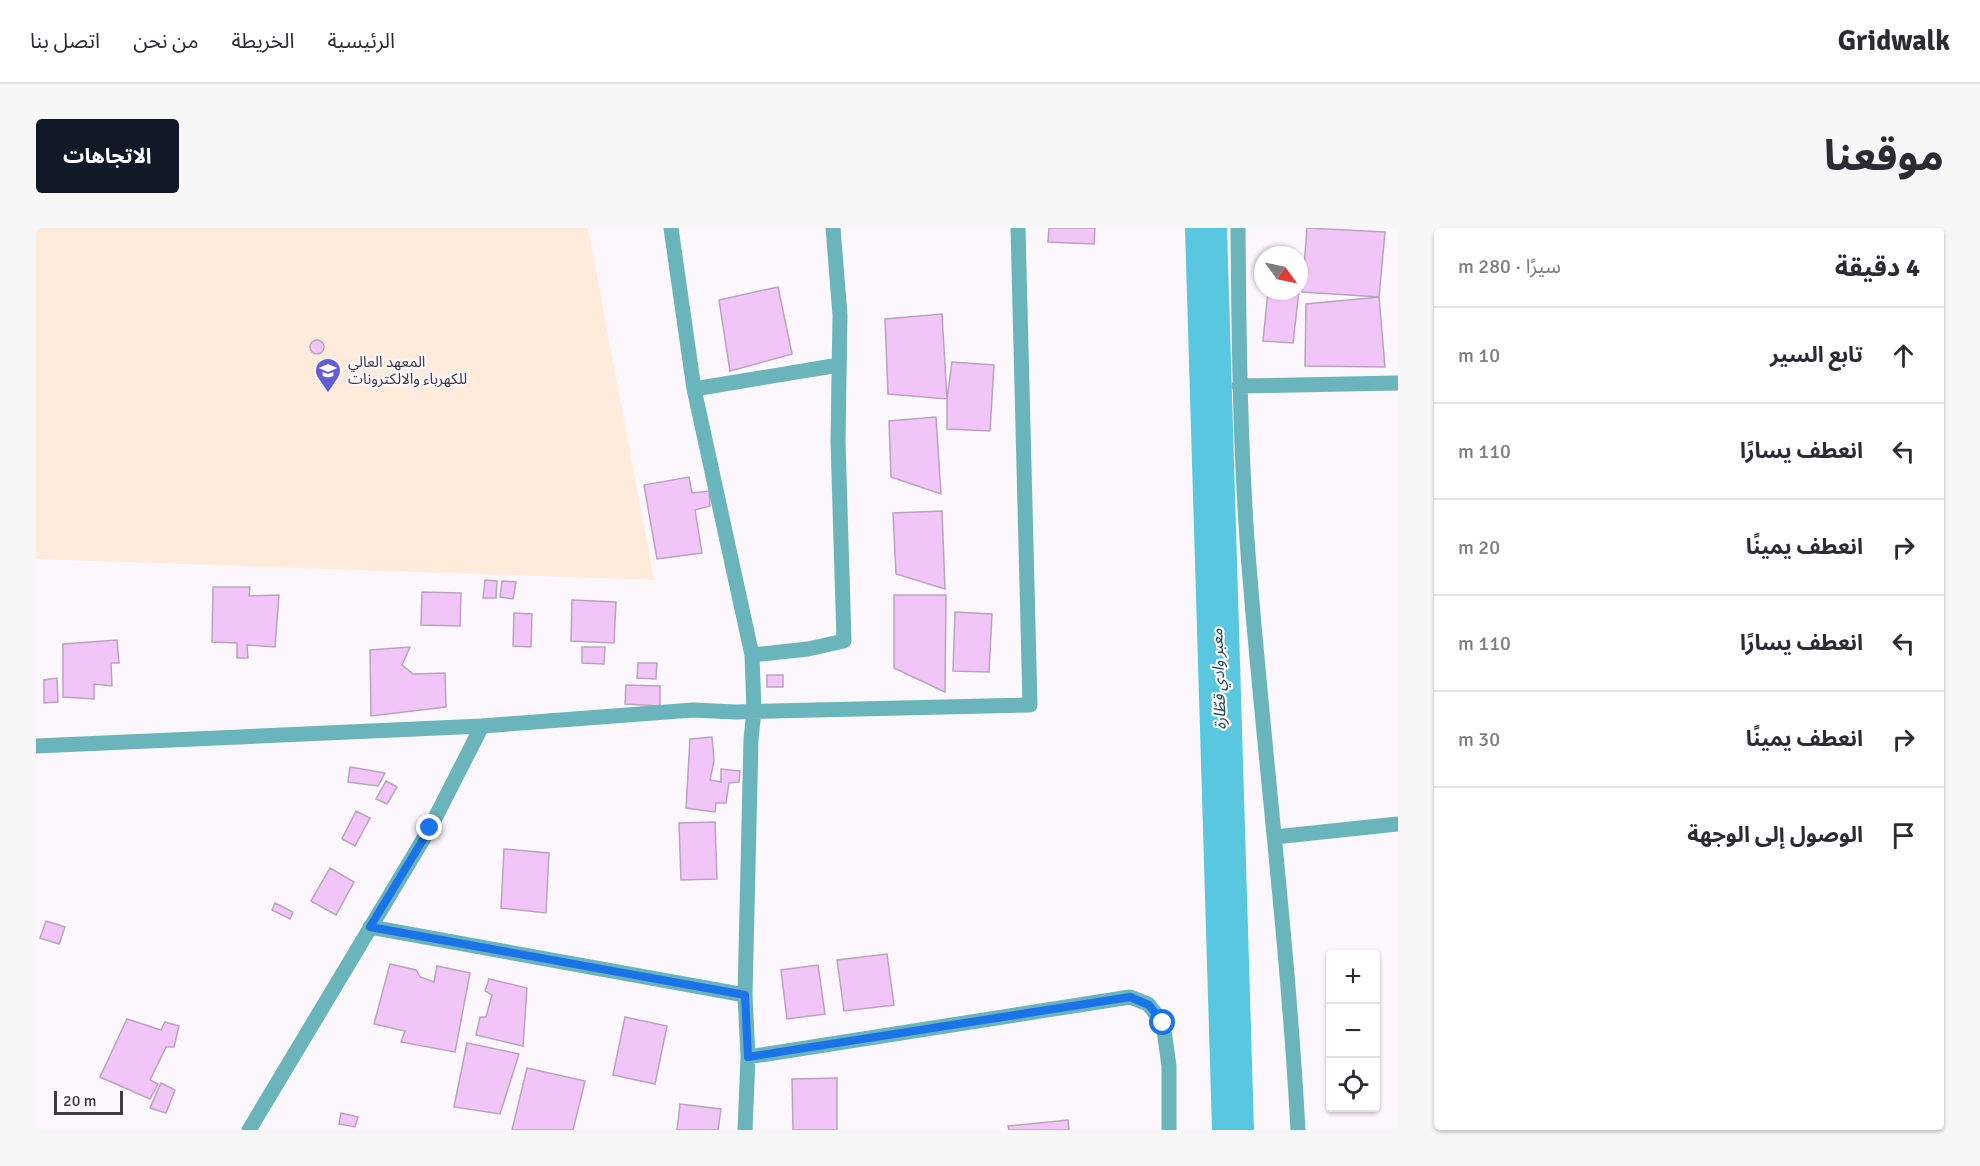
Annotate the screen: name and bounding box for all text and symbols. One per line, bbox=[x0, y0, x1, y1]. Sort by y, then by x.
text: Gridwalk bbox=[1838, 24, 1950, 58]
text: اتصل بنا bbox=[30, 28, 100, 54]
text: من نحن bbox=[133, 28, 198, 54]
text: الخريطة bbox=[231, 28, 294, 54]
text: الرئيسية bbox=[327, 28, 395, 54]
button: الاتجاهات bbox=[36, 119, 179, 193]
text: موقعنا bbox=[1824, 131, 1944, 182]
north arrow bbox=[1254, 246, 1308, 300]
text: 4 دقيقة bbox=[1835, 252, 1920, 284]
text: سيرًا · 280 m bbox=[1458, 254, 1561, 279]
icon: ahead bbox=[1887, 339, 1920, 372]
text: تابع السير bbox=[1770, 341, 1863, 368]
text: 10 m bbox=[1458, 343, 1500, 368]
place label: المعهد العالي للكهرباء والالكترونات bbox=[348, 353, 467, 388]
school or university icon: المعهد العالي للكهرباء والالكترونات bbox=[313, 356, 343, 394]
icon: left bbox=[1887, 435, 1920, 468]
text: انعطف يسارًا bbox=[1740, 437, 1863, 464]
text: 110 m bbox=[1458, 439, 1511, 464]
icon: right bbox=[1887, 531, 1920, 564]
text: انعطف يمينًا bbox=[1746, 533, 1863, 560]
text: 20 m bbox=[1458, 535, 1500, 560]
water label: معبر وادي قطّارة bbox=[1207, 627, 1233, 730]
icon: left bbox=[1887, 627, 1920, 660]
text: انعطف يسارًا bbox=[1740, 629, 1863, 656]
text: 110 m bbox=[1458, 631, 1511, 656]
icon: right bbox=[1887, 723, 1920, 756]
text: انعطف يمينًا bbox=[1746, 725, 1863, 752]
text: 30 m bbox=[1458, 727, 1500, 752]
route end bbox=[416, 814, 442, 840]
icon: arrive bbox=[1887, 819, 1920, 852]
text: الوصول إلى الوجهة bbox=[1687, 821, 1863, 848]
map controls bbox=[1326, 950, 1380, 1112]
button: + bbox=[1326, 950, 1380, 1004]
button: − bbox=[1326, 1004, 1380, 1058]
route start bbox=[1149, 1009, 1175, 1035]
button: locate bbox=[1326, 1058, 1380, 1112]
scale bar bbox=[54, 1088, 123, 1116]
text: 20 m bbox=[63, 1091, 97, 1111]

